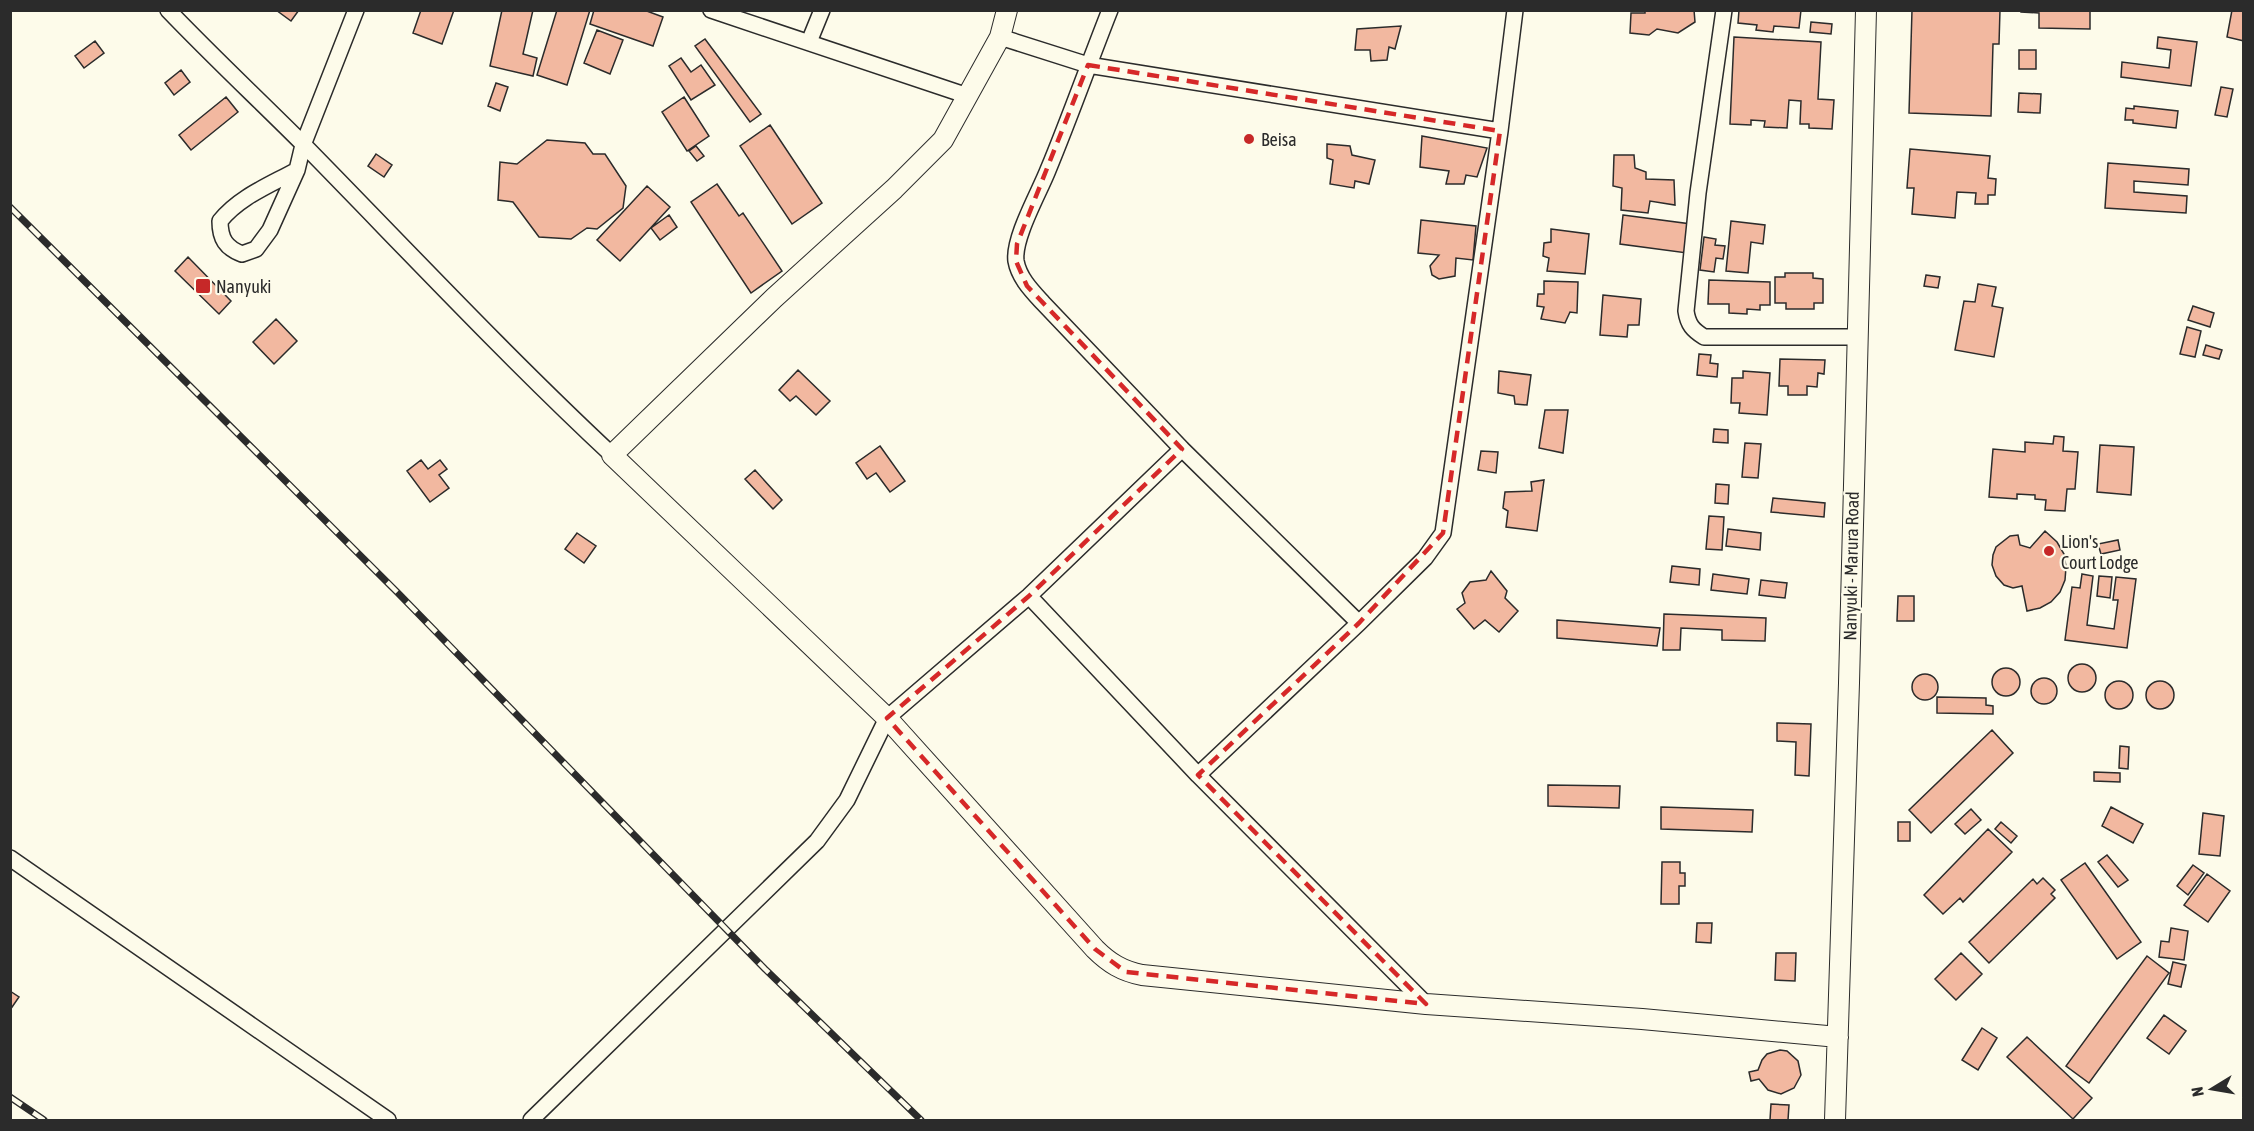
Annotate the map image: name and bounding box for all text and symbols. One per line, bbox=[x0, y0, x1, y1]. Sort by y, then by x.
place label: Beisa bbox=[1261, 129, 1297, 150]
marker: Beisa bbox=[1242, 132, 1256, 146]
place label: Nanyuki bbox=[216, 276, 271, 297]
marker: Nanyuki bbox=[194, 277, 212, 295]
street label: Nanyuki - Marura Road bbox=[1839, 491, 1863, 641]
place label: Lion's Court Lodge bbox=[2061, 531, 2139, 573]
marker: Lion's Court Lodge bbox=[2042, 544, 2056, 558]
north arrow bbox=[2182, 1059, 2242, 1119]
text: N bbox=[2188, 1086, 2207, 1098]

